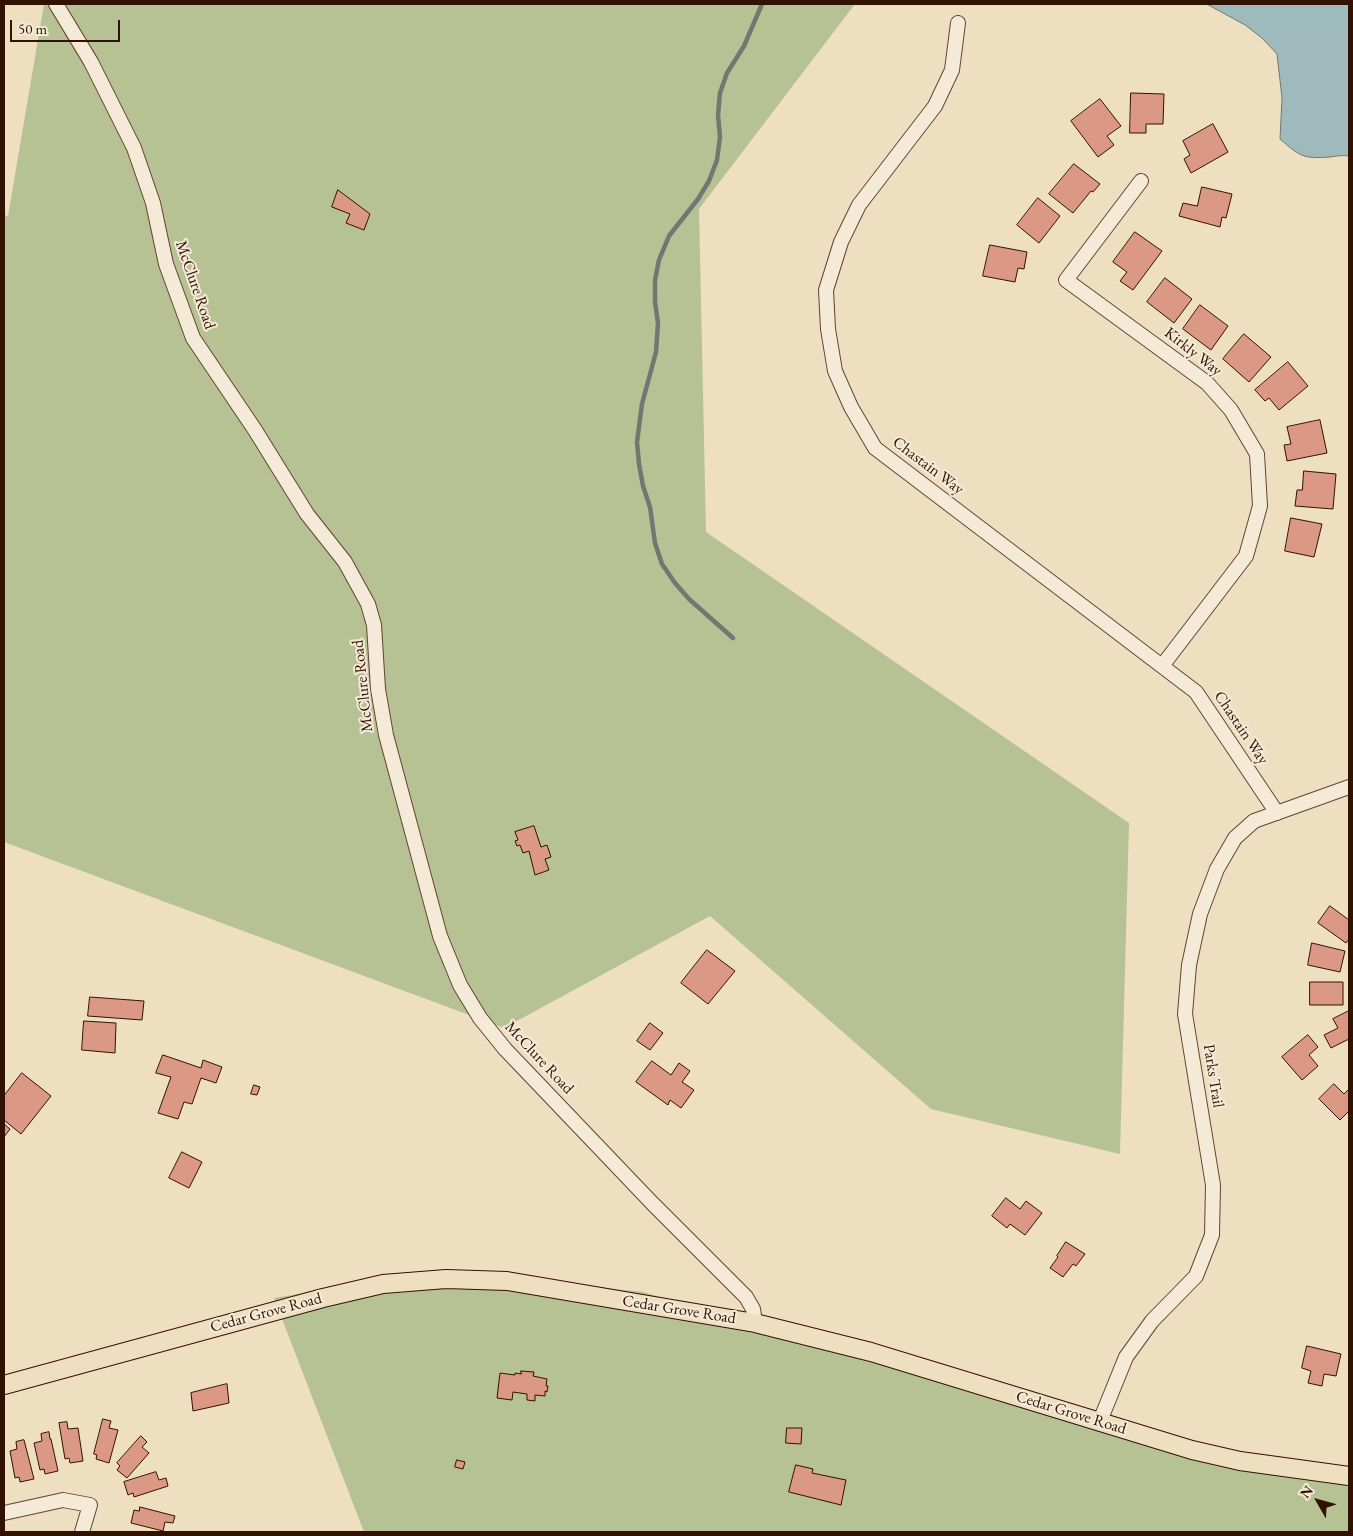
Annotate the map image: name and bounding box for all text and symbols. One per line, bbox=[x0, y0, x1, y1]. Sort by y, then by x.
scale bar bbox=[12, 10, 122, 42]
text: 50 m bbox=[18, 19, 47, 38]
street label: McClure Road bbox=[171, 238, 219, 332]
street label: Kirkly Way bbox=[1160, 324, 1226, 380]
street label: Chastain Way bbox=[889, 433, 967, 499]
street label: McClure Road bbox=[349, 639, 377, 733]
street label: Chastain Way bbox=[1209, 688, 1273, 768]
street label: McClure Road bbox=[500, 1018, 578, 1098]
street label: Parks Trail bbox=[1198, 1043, 1228, 1109]
street label: Cedar Grove Road bbox=[208, 1289, 324, 1337]
street label: Cedar Grove Road bbox=[621, 1292, 737, 1328]
street label: Cedar Grove Road bbox=[1013, 1387, 1129, 1439]
north arrow bbox=[1293, 1476, 1343, 1526]
text: N bbox=[1296, 1482, 1317, 1502]

